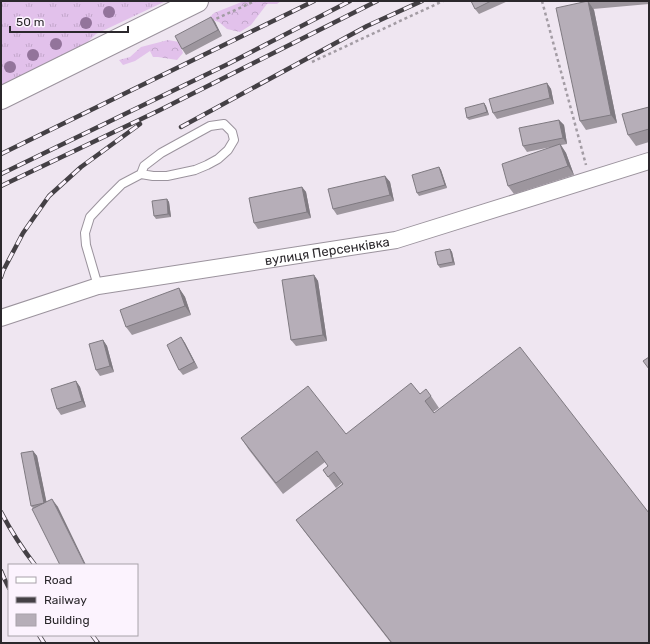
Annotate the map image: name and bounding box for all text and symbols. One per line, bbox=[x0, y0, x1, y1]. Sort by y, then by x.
scale bar bbox=[10, 8, 128, 34]
text: 50 m bbox=[16, 15, 44, 29]
street label: вулиця Персенківка bbox=[264, 234, 391, 268]
legend bbox=[8, 564, 138, 636]
text: Road bbox=[44, 573, 72, 587]
text: Railway bbox=[44, 593, 87, 607]
text: Building bbox=[44, 613, 90, 627]

